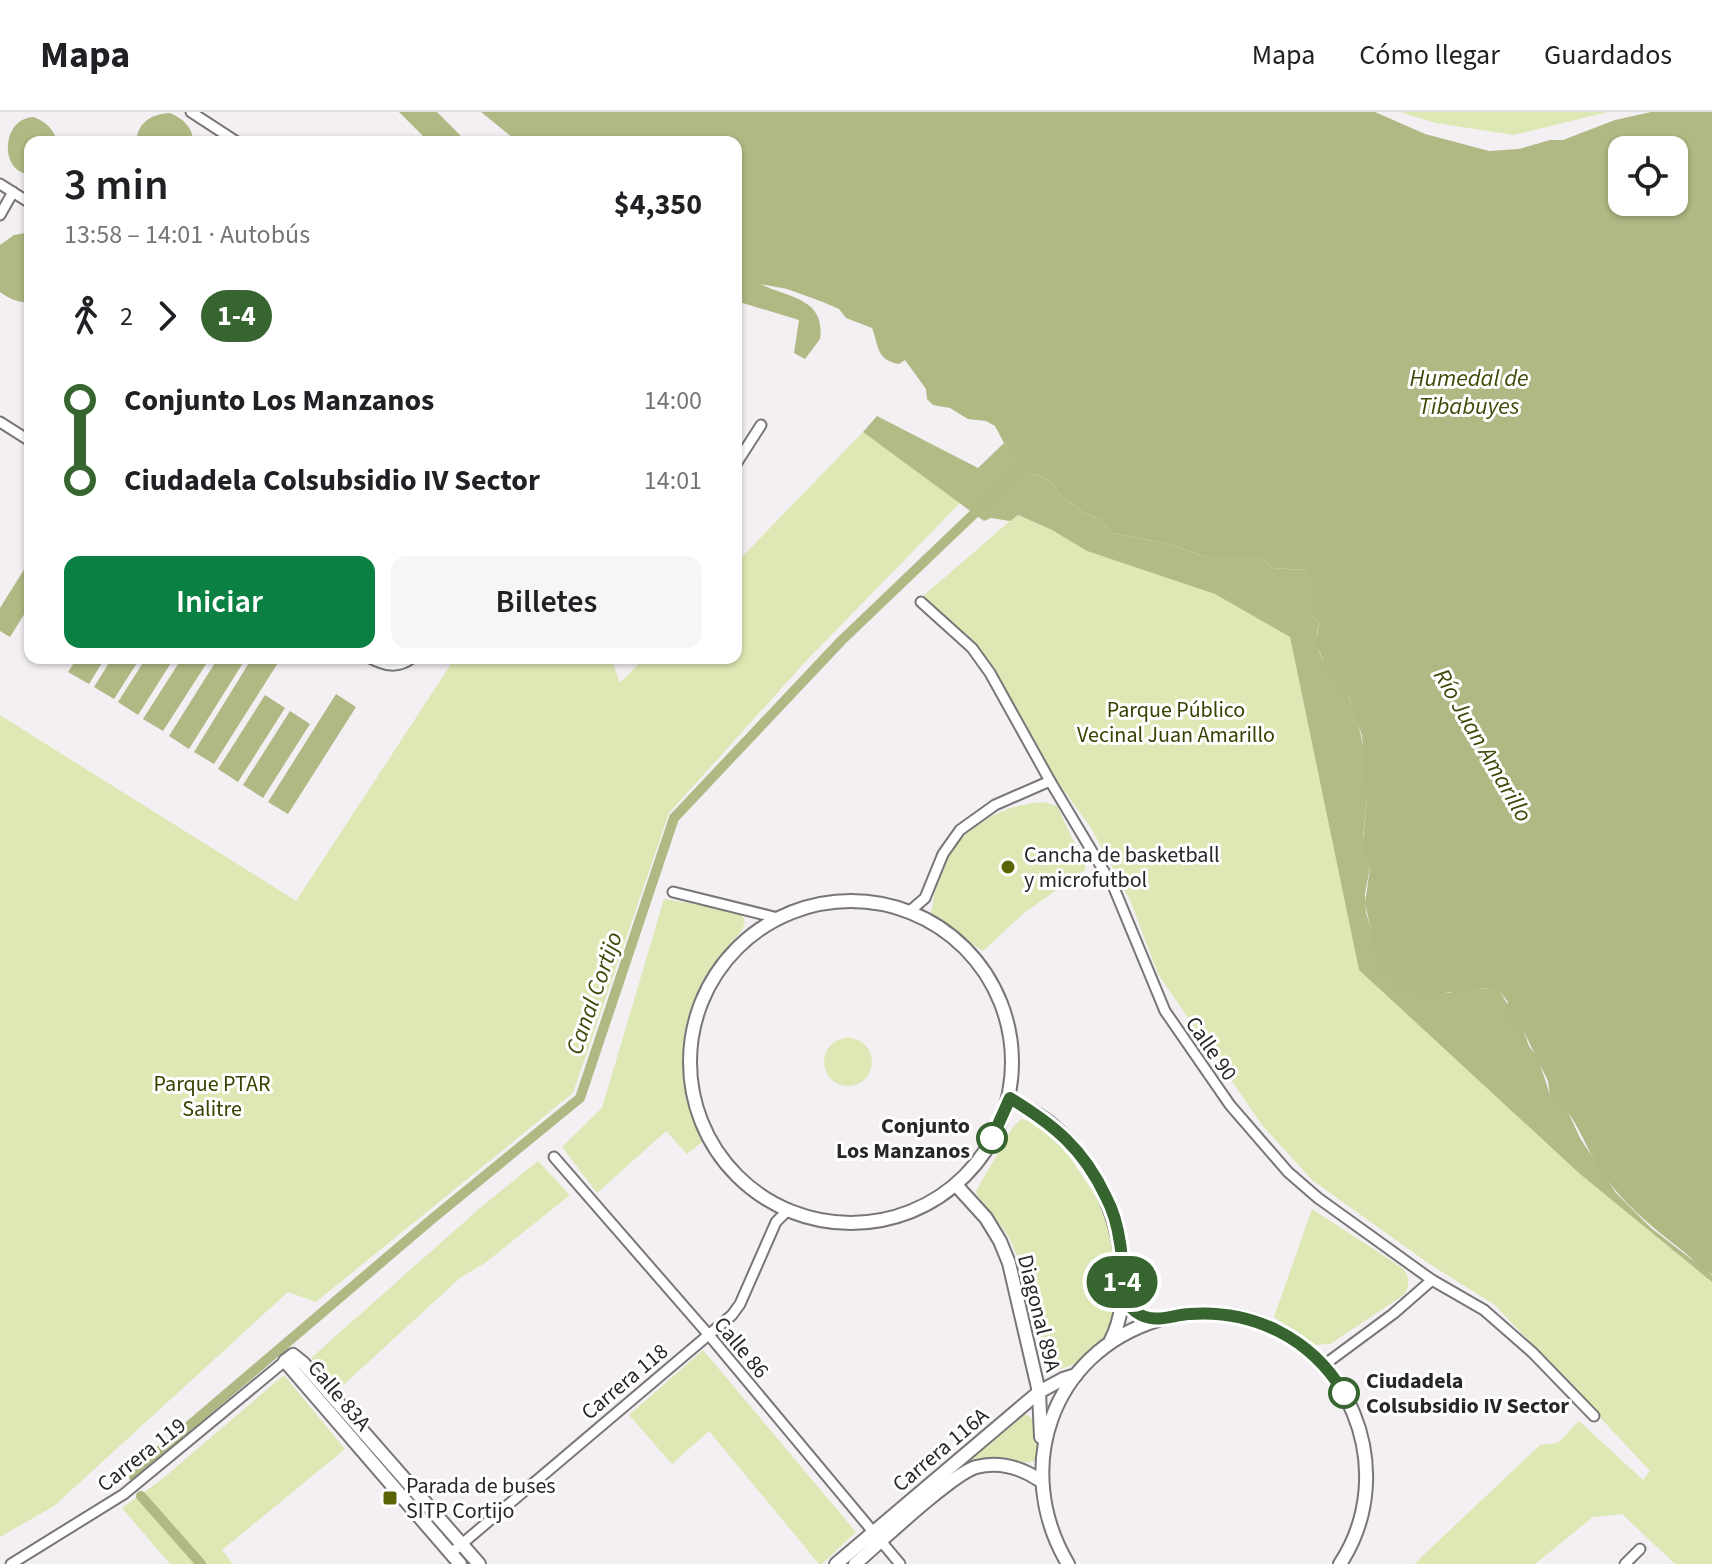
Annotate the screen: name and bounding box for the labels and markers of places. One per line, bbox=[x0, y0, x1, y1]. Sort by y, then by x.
place label: Cancha de basketball y microfutbol bbox=[1024, 839, 1220, 896]
marker: Cancha de basketball y microfutbol bbox=[999, 858, 1017, 876]
place label: Conjunto Los Manzanos bbox=[836, 1110, 970, 1167]
marker: Conjunto Los Manzanos bbox=[977, 1123, 1007, 1153]
place label: Ciudadela Colsubsidio IV Sector bbox=[1366, 1365, 1569, 1422]
marker: Ciudadela Colsubsidio IV Sector bbox=[1329, 1378, 1359, 1408]
place label: Parada de buses SITP Cortijo bbox=[406, 1470, 556, 1527]
marker: Parada de buses SITP Cortijo bbox=[381, 1489, 399, 1507]

